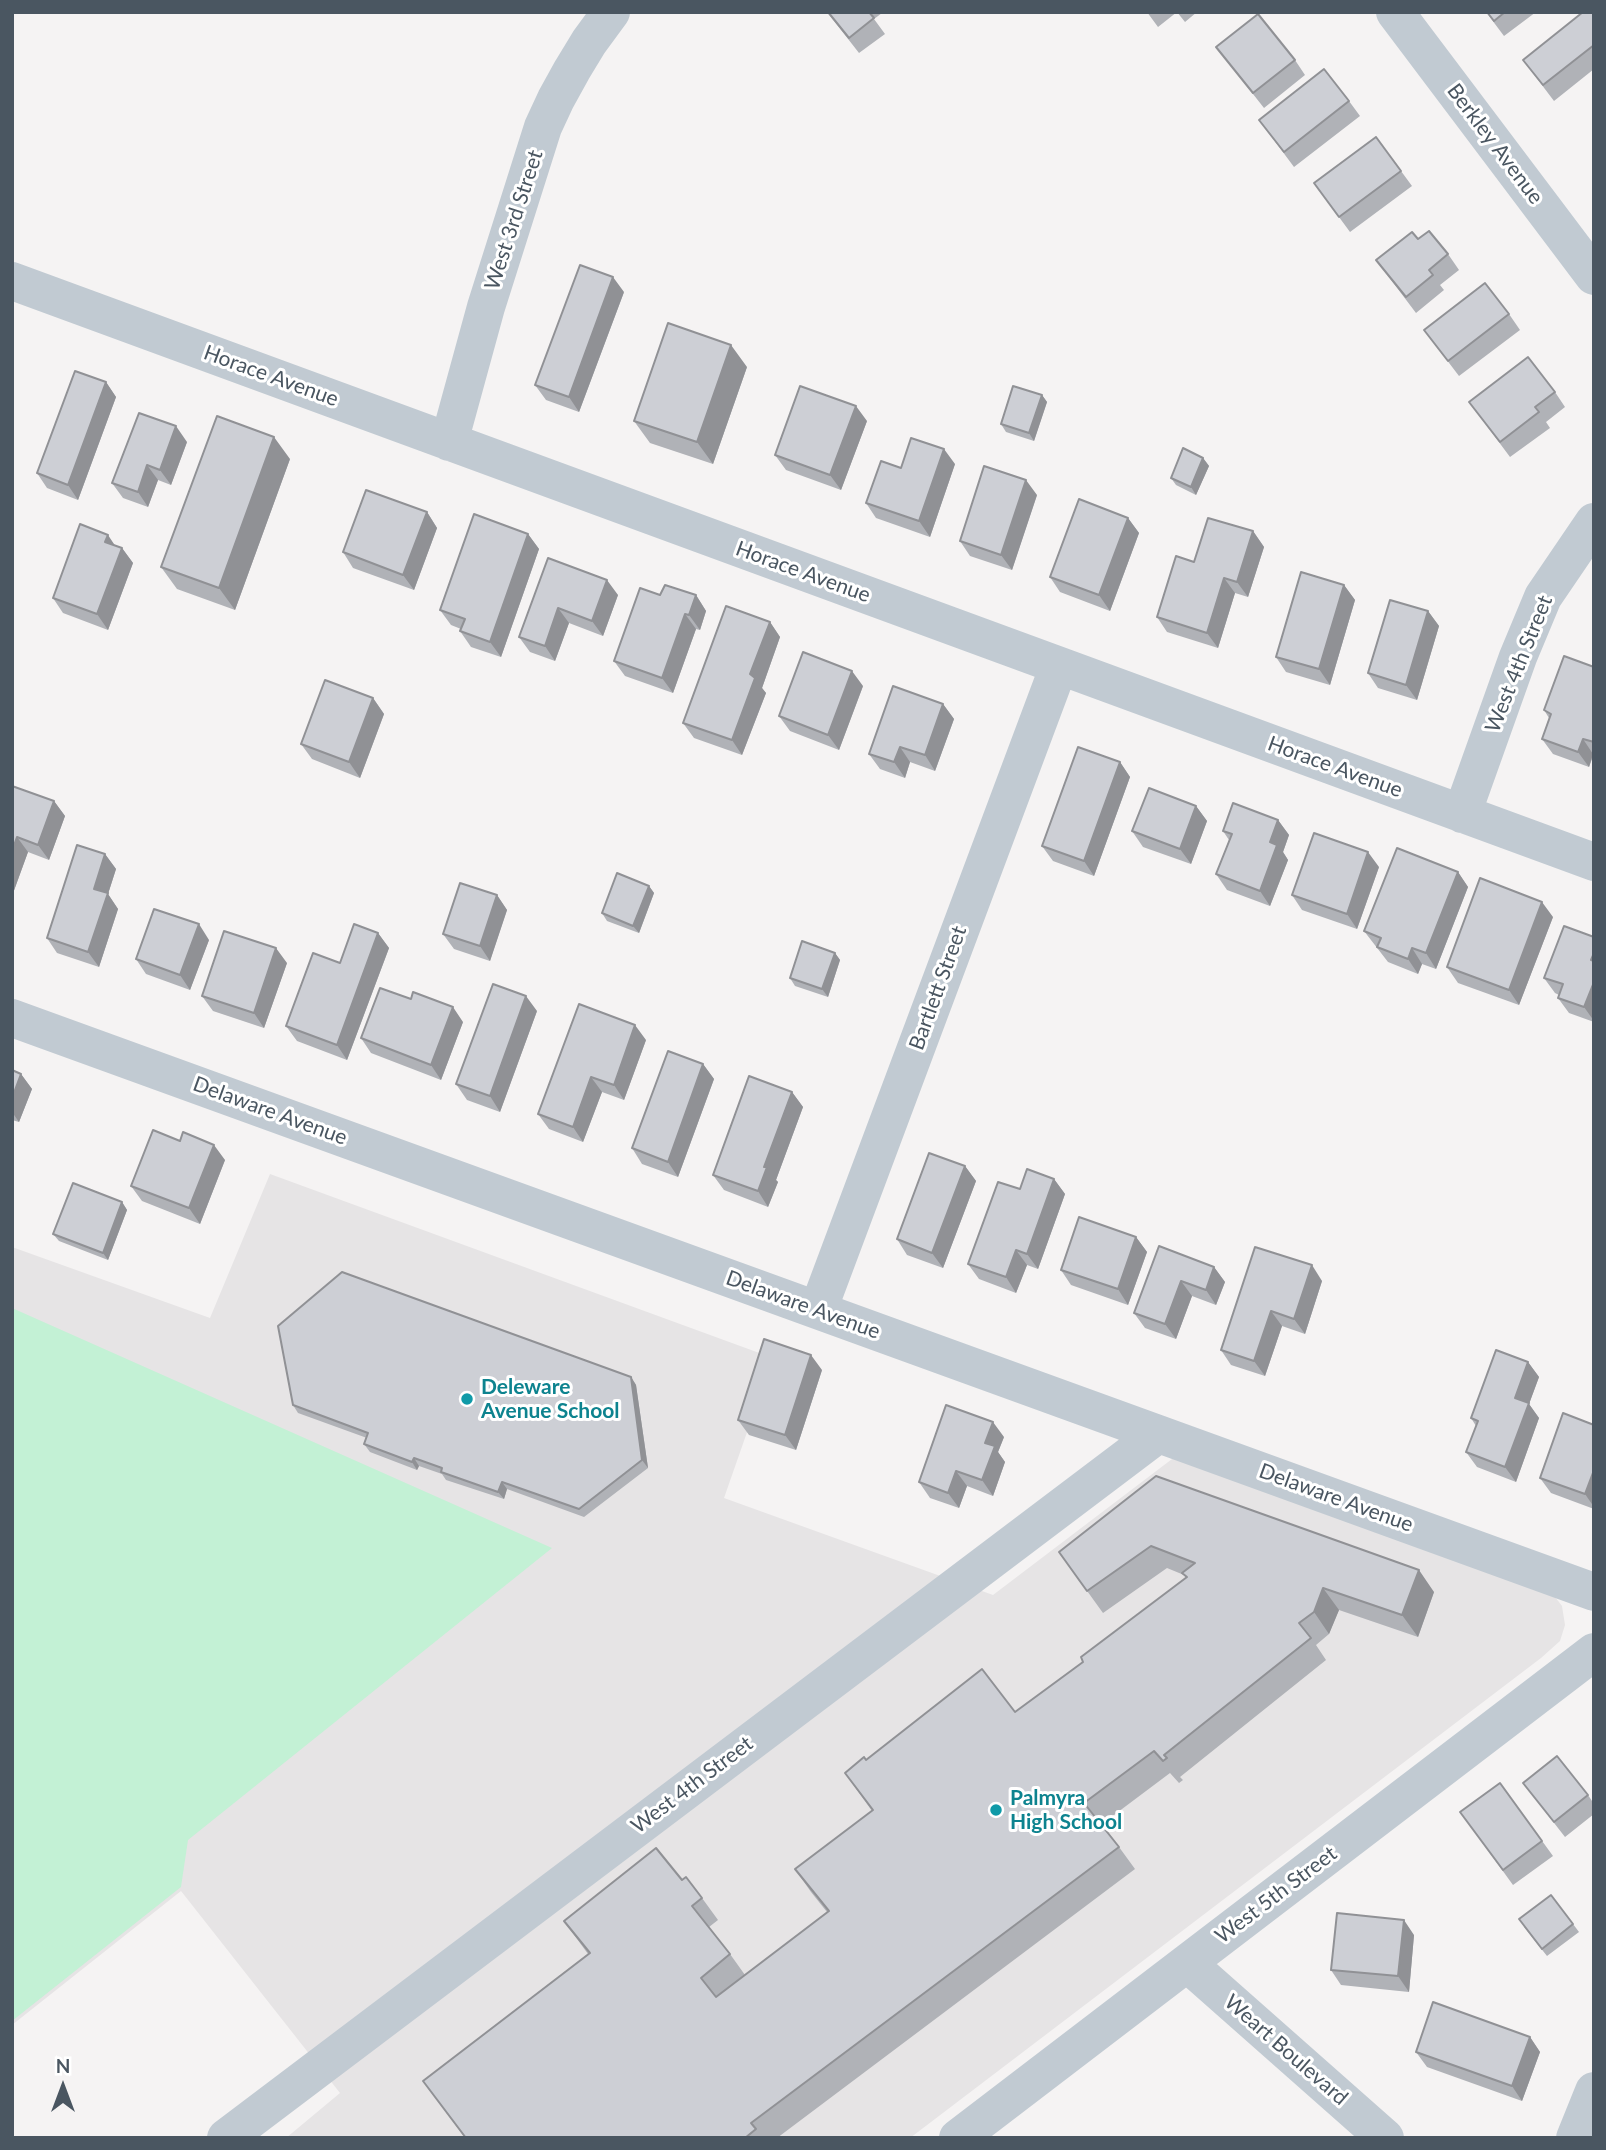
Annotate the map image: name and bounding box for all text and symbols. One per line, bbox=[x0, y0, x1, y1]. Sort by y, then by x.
street label: Berkley Avenue bbox=[1442, 79, 1548, 209]
street label: West 3rd Street bbox=[480, 147, 548, 293]
street label: Horace Avenue bbox=[200, 340, 342, 412]
street label: Horace Avenue bbox=[732, 536, 874, 608]
street label: West 4th Street bbox=[1480, 592, 1558, 736]
street label: Horace Avenue bbox=[1264, 731, 1406, 803]
street label: Bartlett Street bbox=[904, 923, 972, 1053]
street label: Delaware Avenue bbox=[189, 1071, 351, 1151]
street label: Delaware Avenue bbox=[722, 1265, 884, 1345]
place label: Deleware Avenue School bbox=[481, 1374, 619, 1424]
marker: Deleware Avenue School bbox=[459, 1391, 475, 1407]
street label: Delaware Avenue bbox=[1255, 1458, 1417, 1538]
street label: West 4th Street bbox=[626, 1731, 758, 1839]
place label: Palmyra High School bbox=[1010, 1785, 1122, 1835]
marker: Palmyra High School bbox=[988, 1802, 1004, 1818]
street label: West 5th Street bbox=[1210, 1841, 1342, 1949]
street label: Weart Boulevard bbox=[1219, 1989, 1353, 2111]
north arrow bbox=[28, 2052, 98, 2122]
text: N bbox=[56, 2054, 70, 2077]

